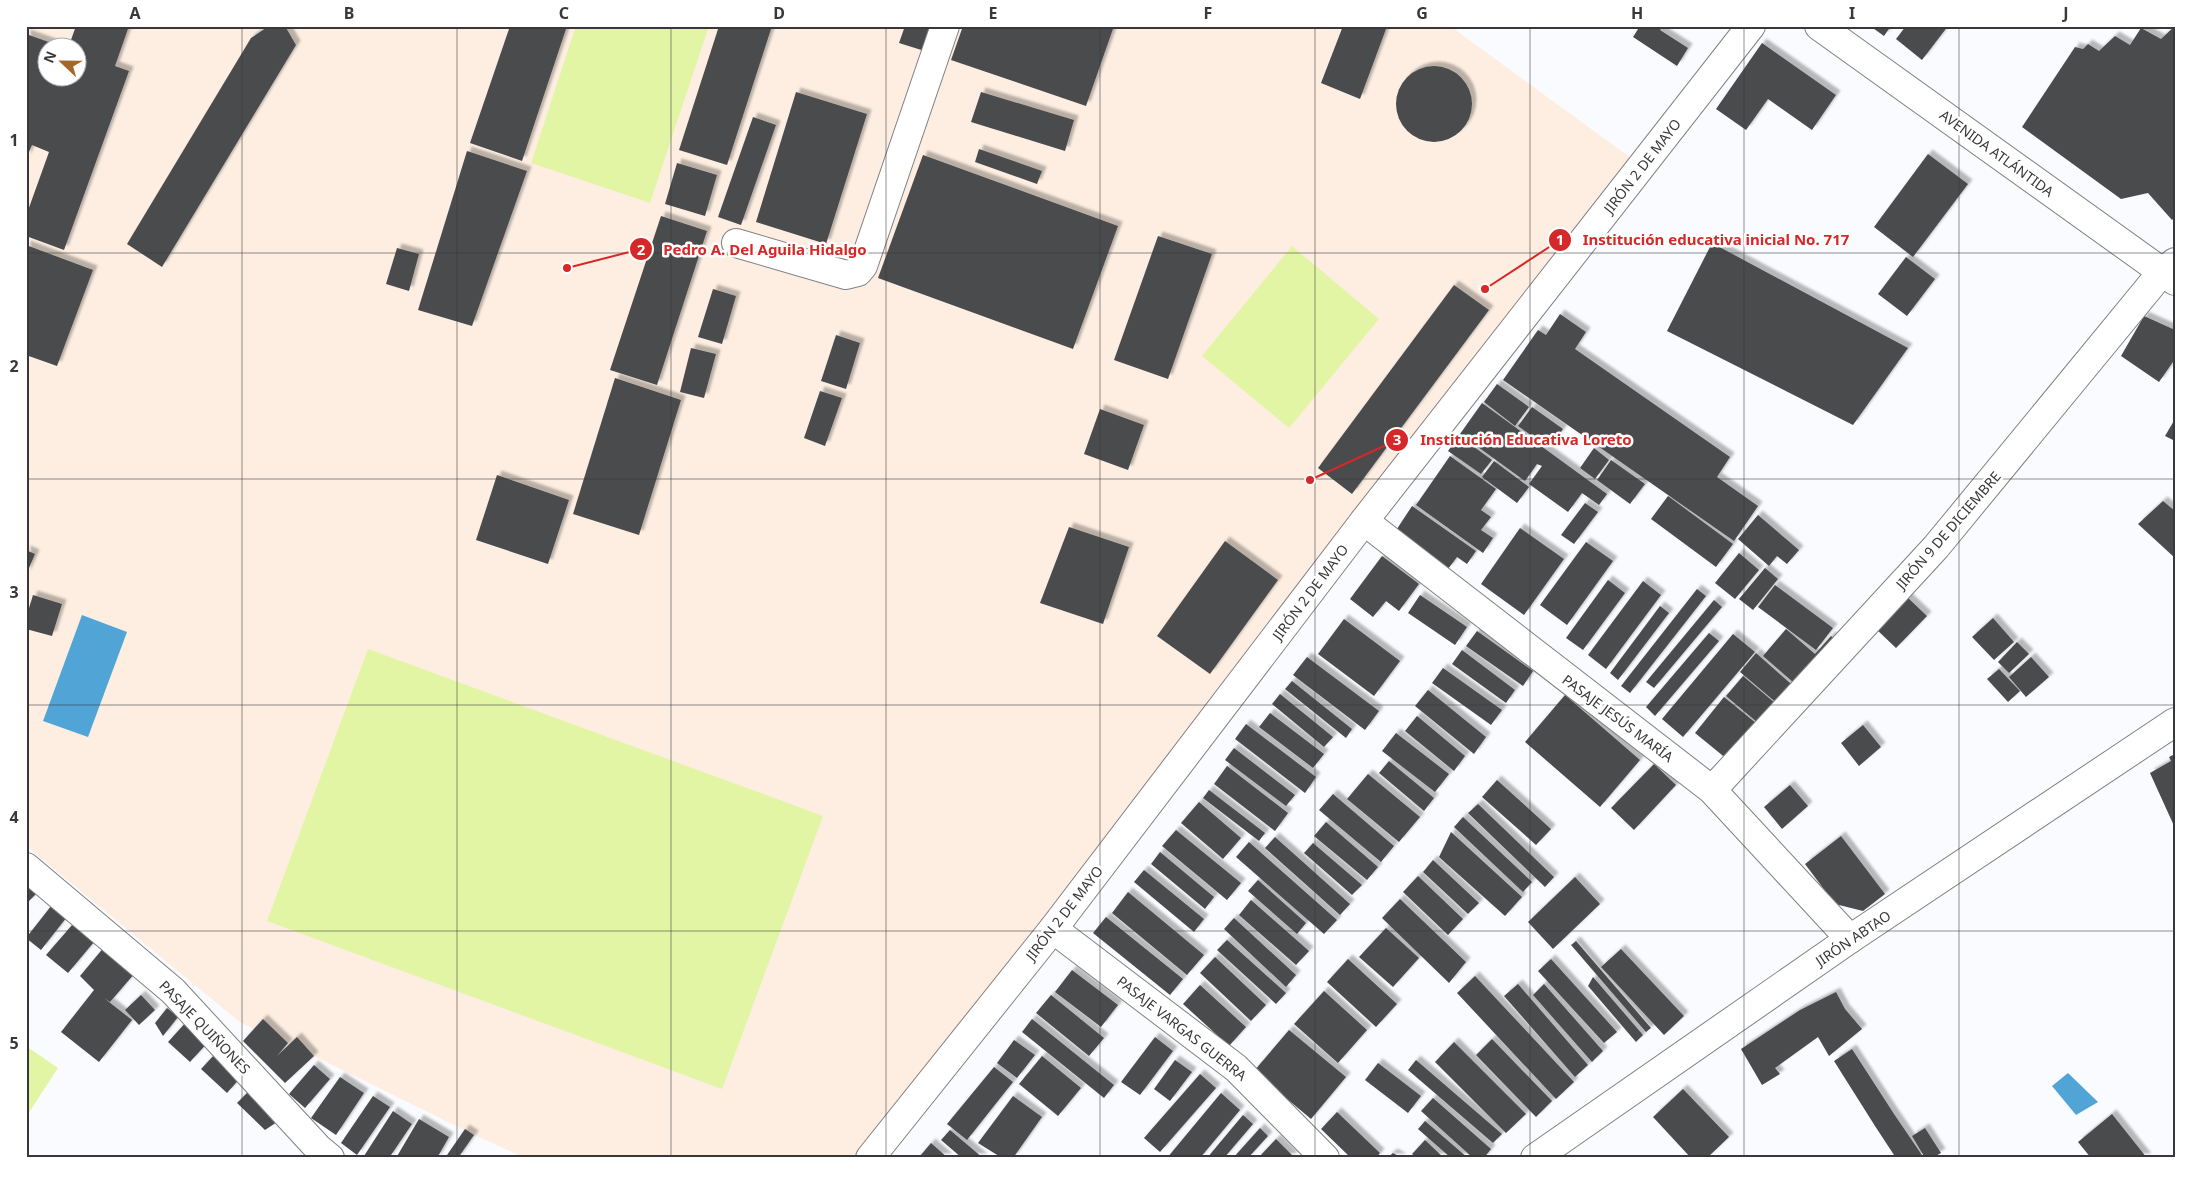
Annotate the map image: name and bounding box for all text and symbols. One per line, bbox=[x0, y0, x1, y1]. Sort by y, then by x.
text: A bbox=[129, 2, 141, 24]
text: B bbox=[344, 2, 354, 24]
text: C bbox=[559, 2, 569, 24]
text: D bbox=[773, 2, 785, 24]
text: E bbox=[989, 2, 998, 24]
text: F bbox=[1204, 2, 1212, 24]
text: G bbox=[1416, 2, 1428, 24]
text: H bbox=[1631, 2, 1643, 24]
text: I bbox=[1849, 2, 1855, 24]
text: J bbox=[2061, 2, 2069, 24]
north arrow bbox=[38, 38, 88, 88]
text: N bbox=[39, 48, 60, 66]
street label: AVENIDA ATLÁNTIDA bbox=[1936, 105, 2058, 201]
street label: JIRÓN 2 DE MAYO bbox=[1598, 115, 1685, 219]
text: 1 bbox=[9, 129, 19, 151]
callout: Institución educativa inicial No. 717 bbox=[1548, 225, 1859, 255]
text: 1 bbox=[1556, 229, 1564, 249]
text: Institución educativa inicial No. 717 bbox=[1583, 229, 1850, 249]
callout: Pedro A. Del Aguila Hidalgo bbox=[628, 234, 877, 264]
text: 2 bbox=[637, 239, 646, 259]
text: Pedro A. Del Aguila Hidalgo bbox=[663, 239, 867, 259]
text: 2 bbox=[9, 355, 19, 377]
callout: Institución Educativa Loreto bbox=[1385, 425, 1641, 455]
text: 3 bbox=[1393, 429, 1401, 449]
text: Institución Educativa Loreto bbox=[1420, 429, 1632, 449]
street label: JIRÓN 9 DE DICIEMBRE bbox=[1890, 467, 2005, 595]
street label: JIRÓN 2 DE MAYO bbox=[1267, 540, 1352, 645]
text: 3 bbox=[9, 581, 19, 603]
street label: PASAJE JESÚS MARÍA bbox=[1559, 670, 1677, 766]
text: 4 bbox=[9, 806, 19, 828]
street label: JIRÓN 2 DE MAYO bbox=[1020, 862, 1107, 966]
street label: JIRÓN ABTAO bbox=[1810, 906, 1894, 971]
street label: PASAJE VARGAS GUERRA bbox=[1113, 971, 1251, 1085]
street label: PASAJE QUIÑONES bbox=[155, 976, 255, 1078]
text: 5 bbox=[9, 1032, 19, 1054]

